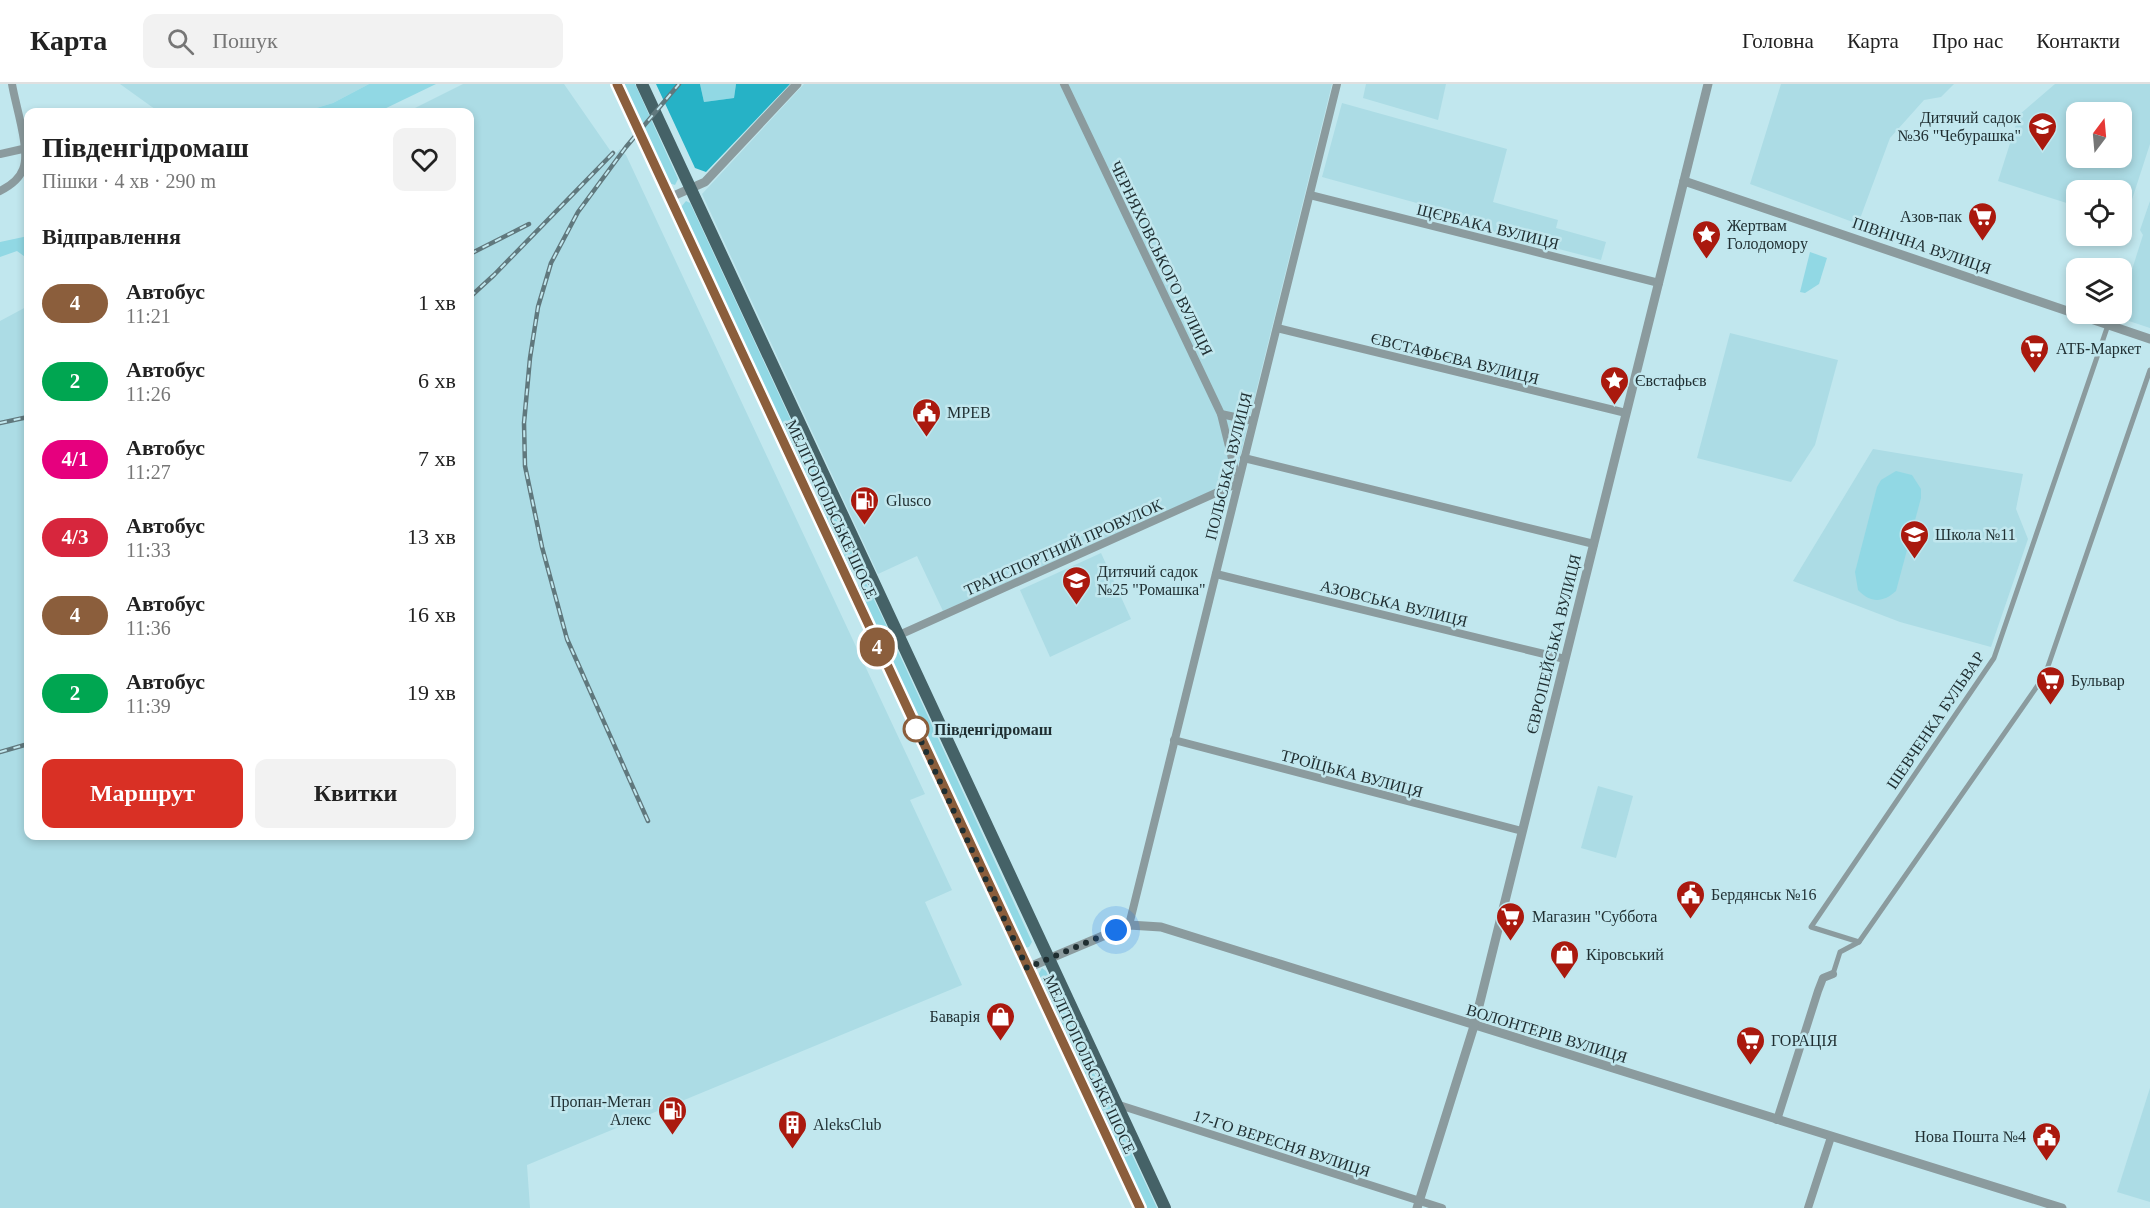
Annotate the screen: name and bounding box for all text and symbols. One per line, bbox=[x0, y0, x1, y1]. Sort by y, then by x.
search box bbox=[143, 14, 563, 68]
text: Карта bbox=[30, 25, 107, 56]
icon: search bbox=[164, 25, 197, 58]
text: Пошук bbox=[212, 28, 278, 53]
text: Головна bbox=[1742, 29, 1814, 53]
text: Карта bbox=[1847, 29, 1899, 53]
text: Про нас bbox=[1932, 29, 2003, 53]
text: Контакти bbox=[2036, 29, 2120, 53]
north arrow bbox=[2066, 102, 2132, 168]
map controls bbox=[2066, 102, 2132, 324]
place label: Дитячий садок №36 "Чебурашка" bbox=[1898, 109, 2021, 145]
school or university icon: Дитячий садок №36 "Чебурашка" bbox=[2026, 110, 2058, 152]
button: heart bbox=[393, 128, 456, 191]
text: Південгідромаш bbox=[42, 132, 249, 163]
street label: ЧЕРНЯХОВСЬКОГО ВУЛИЦЯ bbox=[1106, 158, 1216, 359]
text: Пішки · 4 хв · 290 m bbox=[42, 170, 216, 192]
button: locate bbox=[2066, 180, 2132, 246]
supermarket icon: Азов-пак bbox=[1967, 200, 1999, 242]
street label: ЩЄРБАКА ВУЛИЦЯ bbox=[1415, 201, 1561, 253]
place label: Азов-пак bbox=[1900, 208, 1962, 225]
street label: ПІВНІЧНА ВУЛИЦЯ bbox=[1850, 214, 1994, 278]
place label: Жертвам Голодомору bbox=[1727, 217, 1808, 253]
place icon: Жертвам Голодомору bbox=[1690, 218, 1722, 260]
text: Відправлення bbox=[42, 224, 181, 249]
button: layers bbox=[2066, 258, 2132, 324]
text: Автобус bbox=[126, 279, 205, 304]
text: 1 хв bbox=[418, 290, 456, 315]
text: 4 bbox=[70, 291, 80, 315]
text: 11:21 bbox=[126, 305, 171, 327]
street label: ЄВСТАФЬЄВА ВУЛИЦЯ bbox=[1369, 329, 1541, 389]
supermarket icon: АТБ-Маркет bbox=[2019, 332, 2051, 374]
place label: АТБ-Маркет bbox=[2056, 340, 2141, 358]
text: Автобус bbox=[126, 357, 205, 382]
place icon: Євстафьєв bbox=[1598, 364, 1630, 406]
text: 6 хв bbox=[418, 368, 456, 393]
text: 2 bbox=[70, 369, 80, 393]
place label: Євстафьєв bbox=[1635, 372, 1707, 390]
text: 11:26 bbox=[126, 383, 171, 405]
street label: ПОЛЬСЬКА ВУЛИЦЯ bbox=[1202, 390, 1256, 542]
public building icon: МРЕВ bbox=[910, 396, 942, 438]
place label: МРЕВ bbox=[947, 404, 991, 421]
street label: МЕЛІТОПОЛЬСЬКЕ ШОСЕ bbox=[782, 417, 881, 601]
text: Автобус bbox=[126, 435, 205, 460]
text: 7 хв bbox=[418, 446, 456, 471]
text: 4/1 bbox=[62, 447, 88, 471]
text: 11:27 bbox=[126, 461, 171, 483]
fuel station icon: Glusco bbox=[849, 484, 881, 526]
place label: Glusco bbox=[886, 492, 931, 509]
street label: ТРАНСПОРТНИЙ ПРОВУЛОК bbox=[961, 495, 1165, 599]
text: Автобус bbox=[126, 513, 205, 538]
school or university icon: Школа №11 bbox=[1898, 518, 1930, 560]
text: 13 хв bbox=[407, 524, 456, 549]
text: 4/3 bbox=[62, 525, 88, 549]
place label: Школа №11 bbox=[1935, 526, 2016, 543]
text: 11:33 bbox=[126, 539, 171, 561]
street label: ЄВРОПЕЙСЬКА ВУЛИЦЯ bbox=[1522, 552, 1585, 736]
place label: Дитячий садок №25 "Ромашка" bbox=[1097, 563, 1206, 598]
school or university icon: Дитячий садок №25 "Ромашка" bbox=[1060, 564, 1092, 606]
street label: АЗОВСЬКА ВУЛИЦЯ bbox=[1318, 577, 1470, 631]
text: Автобус bbox=[126, 591, 205, 616]
text: 16 хв bbox=[407, 602, 456, 627]
text: 4 bbox=[70, 603, 80, 627]
text: 11:36 bbox=[126, 617, 171, 639]
line badge: 4 bbox=[858, 628, 896, 666]
text: 4 bbox=[872, 635, 882, 659]
street label: ШЕВЧЕНКА БУЛЬВАР bbox=[1883, 648, 1988, 792]
supermarket icon: Бульвар bbox=[2034, 664, 2066, 706]
text: Автобус bbox=[126, 669, 205, 694]
place label: Бульвар bbox=[2071, 672, 2125, 690]
text: 19 хв bbox=[407, 680, 456, 705]
text: 2 bbox=[70, 681, 80, 705]
text: 11:39 bbox=[126, 695, 171, 717]
marker: Південгідромаш bbox=[903, 716, 929, 742]
place label: Південгідромаш bbox=[934, 721, 1053, 739]
street label: ТРОЇЦЬКА ВУЛИЦЯ bbox=[1279, 746, 1425, 802]
button: Маршрут bbox=[42, 759, 243, 828]
button: Квитки bbox=[255, 759, 456, 828]
public building icon: Бердянськ №16 bbox=[1674, 878, 1706, 920]
place label: Бердянськ №16 bbox=[1711, 886, 1817, 904]
supermarket icon: Магазин "Суббота bbox=[1495, 900, 1527, 942]
place label: Магазин "Суббота bbox=[1532, 908, 1657, 926]
your location bbox=[1101, 915, 1131, 945]
shop icon: Кіровський bbox=[1549, 938, 1581, 980]
place label: Кіровський bbox=[1586, 946, 1664, 964]
street label: МЕЛІТОПОЛЬСЬКЕ ШОСЕ bbox=[1040, 972, 1139, 1156]
shop icon: Баварія bbox=[985, 1000, 1017, 1042]
street label: ВОЛОНТЕРІВ ВУЛИЦЯ bbox=[1464, 1001, 1630, 1067]
place label: Баварія bbox=[929, 1008, 981, 1026]
supermarket icon: ГОРАЦІЯ bbox=[1734, 1024, 1766, 1066]
place label: ГОРАЦІЯ bbox=[1771, 1032, 1838, 1050]
place label: Пропан-Метан Алекс bbox=[550, 1093, 651, 1128]
fuel station icon: Пропан-Метан Алекс bbox=[656, 1094, 688, 1136]
street label: 17-ГО ВЕРЕСНЯ ВУЛИЦЯ bbox=[1191, 1107, 1373, 1181]
building icon: AleksClub bbox=[776, 1108, 808, 1150]
place label: AleksClub bbox=[813, 1116, 881, 1133]
public building icon: Нова Пошта №4 bbox=[2031, 1120, 2063, 1162]
place label: Нова Пошта №4 bbox=[1915, 1128, 2026, 1145]

